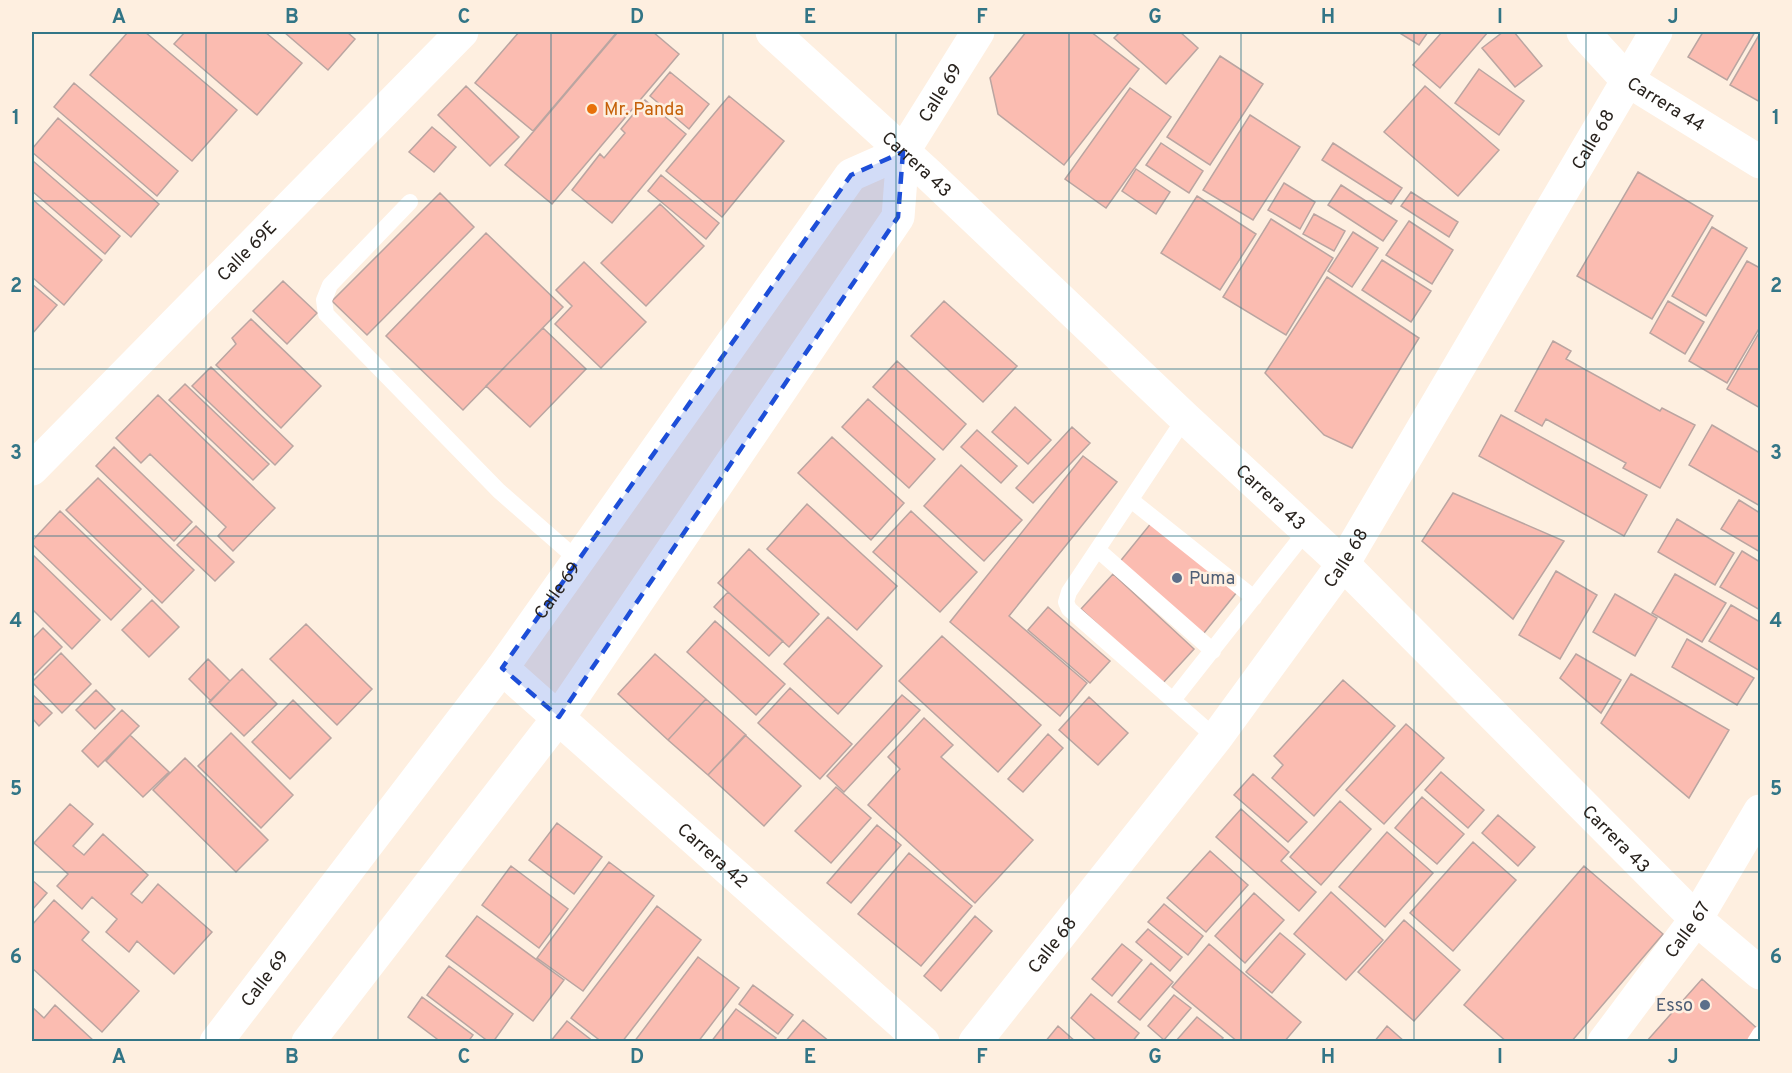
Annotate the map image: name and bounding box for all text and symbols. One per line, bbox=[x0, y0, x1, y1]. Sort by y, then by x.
text: A bbox=[112, 5, 126, 31]
text: B bbox=[285, 5, 299, 31]
text: C bbox=[458, 5, 470, 31]
text: D bbox=[630, 5, 644, 31]
text: E bbox=[804, 5, 816, 31]
text: F bbox=[976, 5, 988, 31]
text: G bbox=[1148, 5, 1162, 31]
text: H bbox=[1321, 5, 1335, 31]
text: I bbox=[1497, 5, 1503, 31]
text: J bbox=[1667, 5, 1679, 31]
street label: Calle 69 bbox=[914, 60, 968, 127]
street label: Carrera 44 bbox=[1622, 73, 1709, 138]
place label: Mr. Panda bbox=[604, 99, 684, 122]
marker: Mr. Panda bbox=[585, 102, 599, 116]
text: 1 bbox=[12, 106, 20, 132]
street label: Calle 68 bbox=[1567, 106, 1621, 175]
text: 1 bbox=[1772, 106, 1780, 132]
street label: Carrera 43 bbox=[876, 127, 956, 203]
street label: Calle 69E bbox=[213, 217, 283, 287]
text: 2 bbox=[10, 274, 22, 300]
text: 2 bbox=[1770, 274, 1782, 300]
text: 3 bbox=[10, 441, 22, 467]
text: 3 bbox=[1770, 441, 1782, 467]
street label: Carrera 43 bbox=[1230, 460, 1309, 536]
street label: Calle 68 bbox=[1319, 525, 1374, 593]
street label: Calle 69 bbox=[530, 558, 586, 624]
place label: Puma bbox=[1189, 568, 1235, 591]
marker: Puma bbox=[1170, 571, 1184, 585]
text: 4 bbox=[10, 609, 22, 635]
text: 4 bbox=[1770, 609, 1782, 635]
text: 5 bbox=[10, 777, 22, 803]
text: 5 bbox=[1770, 777, 1782, 803]
street label: Carrera 43 bbox=[1576, 801, 1654, 879]
street label: Carrera 42 bbox=[672, 819, 752, 894]
street label: Calle 67 bbox=[1661, 898, 1717, 963]
street label: Calle 68 bbox=[1024, 913, 1083, 979]
text: 6 bbox=[10, 945, 22, 971]
text: 6 bbox=[1770, 945, 1782, 971]
street label: Calle 69 bbox=[237, 946, 295, 1012]
place label: Esso bbox=[1656, 995, 1693, 1018]
marker: Esso bbox=[1698, 998, 1712, 1012]
text: A bbox=[112, 1045, 126, 1071]
text: B bbox=[285, 1045, 299, 1071]
text: C bbox=[458, 1045, 470, 1071]
text: D bbox=[630, 1045, 644, 1071]
text: E bbox=[804, 1045, 816, 1071]
text: F bbox=[976, 1045, 988, 1071]
text: G bbox=[1148, 1045, 1162, 1071]
text: H bbox=[1321, 1045, 1335, 1071]
text: I bbox=[1497, 1045, 1503, 1071]
text: J bbox=[1667, 1045, 1679, 1071]

